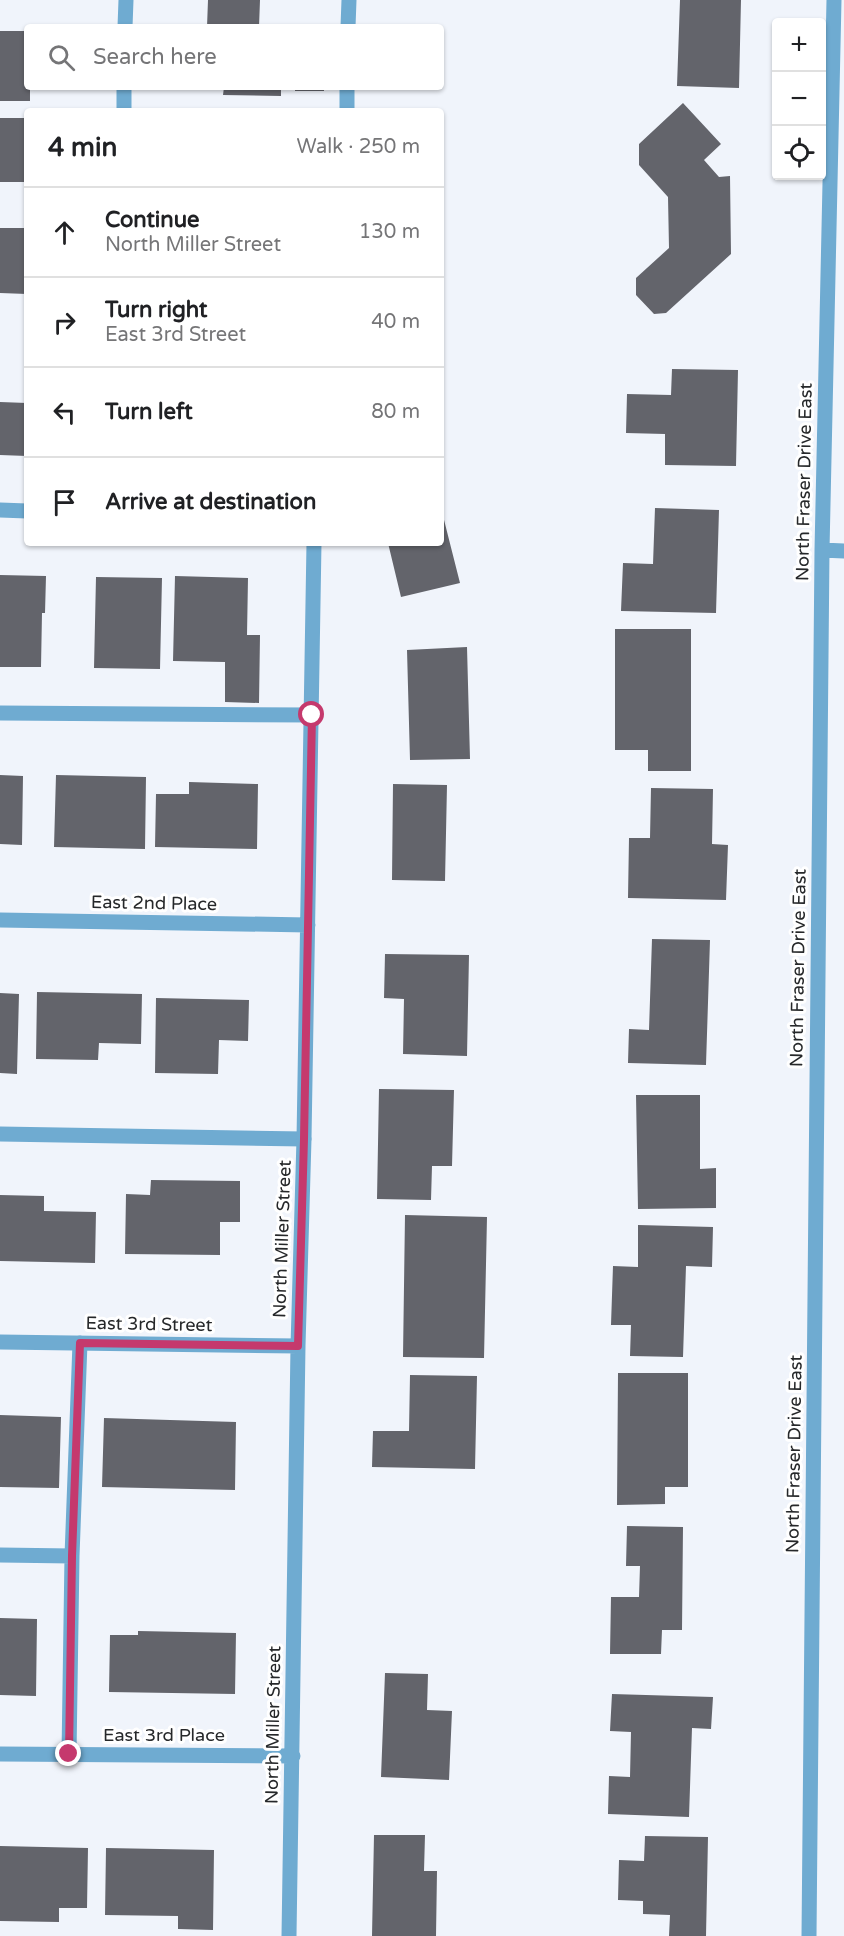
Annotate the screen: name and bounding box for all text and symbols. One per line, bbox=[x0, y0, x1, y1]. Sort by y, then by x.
map controls bbox=[772, 18, 826, 180]
button: + bbox=[772, 18, 826, 72]
search box bbox=[24, 24, 444, 90]
icon: search bbox=[45, 41, 78, 74]
text: Search here bbox=[93, 44, 217, 70]
button: − bbox=[772, 72, 826, 126]
button: locate bbox=[772, 126, 826, 180]
text: 4 min bbox=[48, 132, 117, 163]
text: Walk · 250 m bbox=[297, 135, 420, 159]
text: Continue bbox=[105, 207, 200, 233]
icon: ahead bbox=[48, 216, 81, 249]
text: 130 m bbox=[359, 220, 420, 244]
text: North Miller Street bbox=[105, 233, 281, 257]
text: Turn right bbox=[105, 297, 207, 323]
icon: right bbox=[48, 306, 81, 339]
text: 40 m bbox=[371, 310, 420, 334]
text: East 3rd Street bbox=[105, 323, 246, 347]
street label: North Fraser Drive East bbox=[791, 383, 817, 581]
icon: left bbox=[48, 396, 81, 429]
text: Turn left bbox=[105, 399, 193, 425]
text: 80 m bbox=[371, 400, 420, 424]
icon: arrive bbox=[48, 486, 81, 519]
text: Arrive at destination bbox=[105, 489, 316, 515]
route start bbox=[298, 701, 324, 727]
street label: North Fraser Drive East bbox=[785, 869, 811, 1067]
street label: East 2nd Place bbox=[91, 891, 217, 915]
street label: North Miller Street bbox=[268, 1159, 296, 1319]
street label: East 3rd Street bbox=[85, 1312, 213, 1336]
street label: North Fraser Drive East bbox=[781, 1355, 807, 1553]
street label: North Miller Street bbox=[261, 1645, 285, 1804]
street label: East 3rd Place bbox=[103, 1724, 225, 1746]
route end bbox=[55, 1740, 81, 1766]

